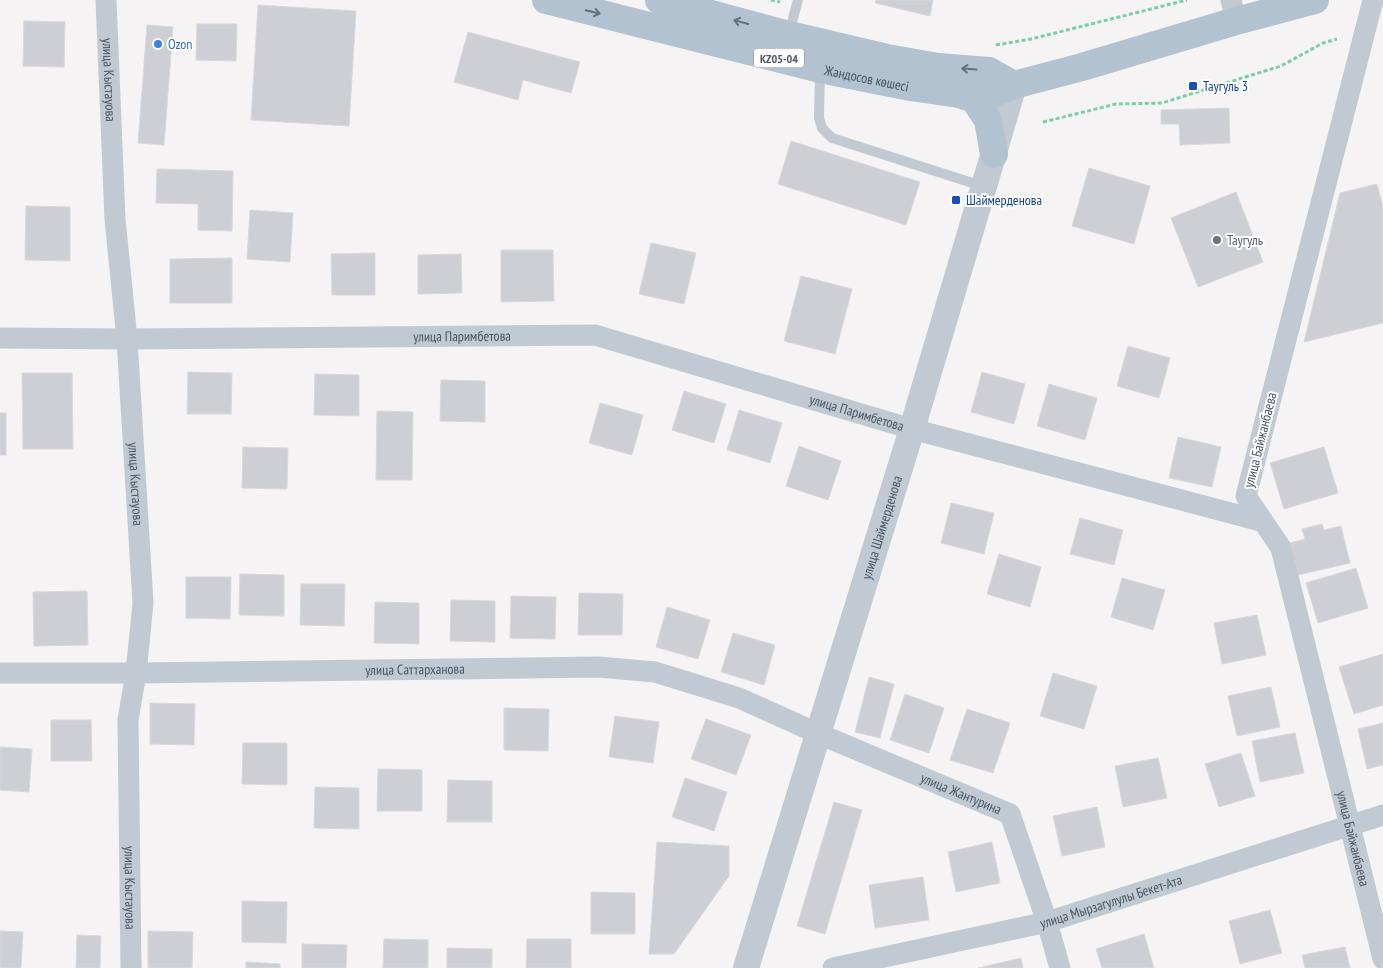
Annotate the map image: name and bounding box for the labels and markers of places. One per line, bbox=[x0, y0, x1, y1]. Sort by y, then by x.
place label: Ozon bbox=[168, 35, 193, 53]
marker: Ozon bbox=[152, 38, 164, 50]
place label: Таугуль 3 bbox=[1203, 77, 1248, 95]
marker: Таугуль 3 bbox=[1187, 80, 1199, 92]
place label: Шаймерденова bbox=[966, 191, 1042, 209]
marker: Шаймерденова bbox=[950, 194, 962, 206]
place label: Таугуль bbox=[1227, 231, 1263, 249]
marker: Таугуль bbox=[1211, 234, 1223, 246]

